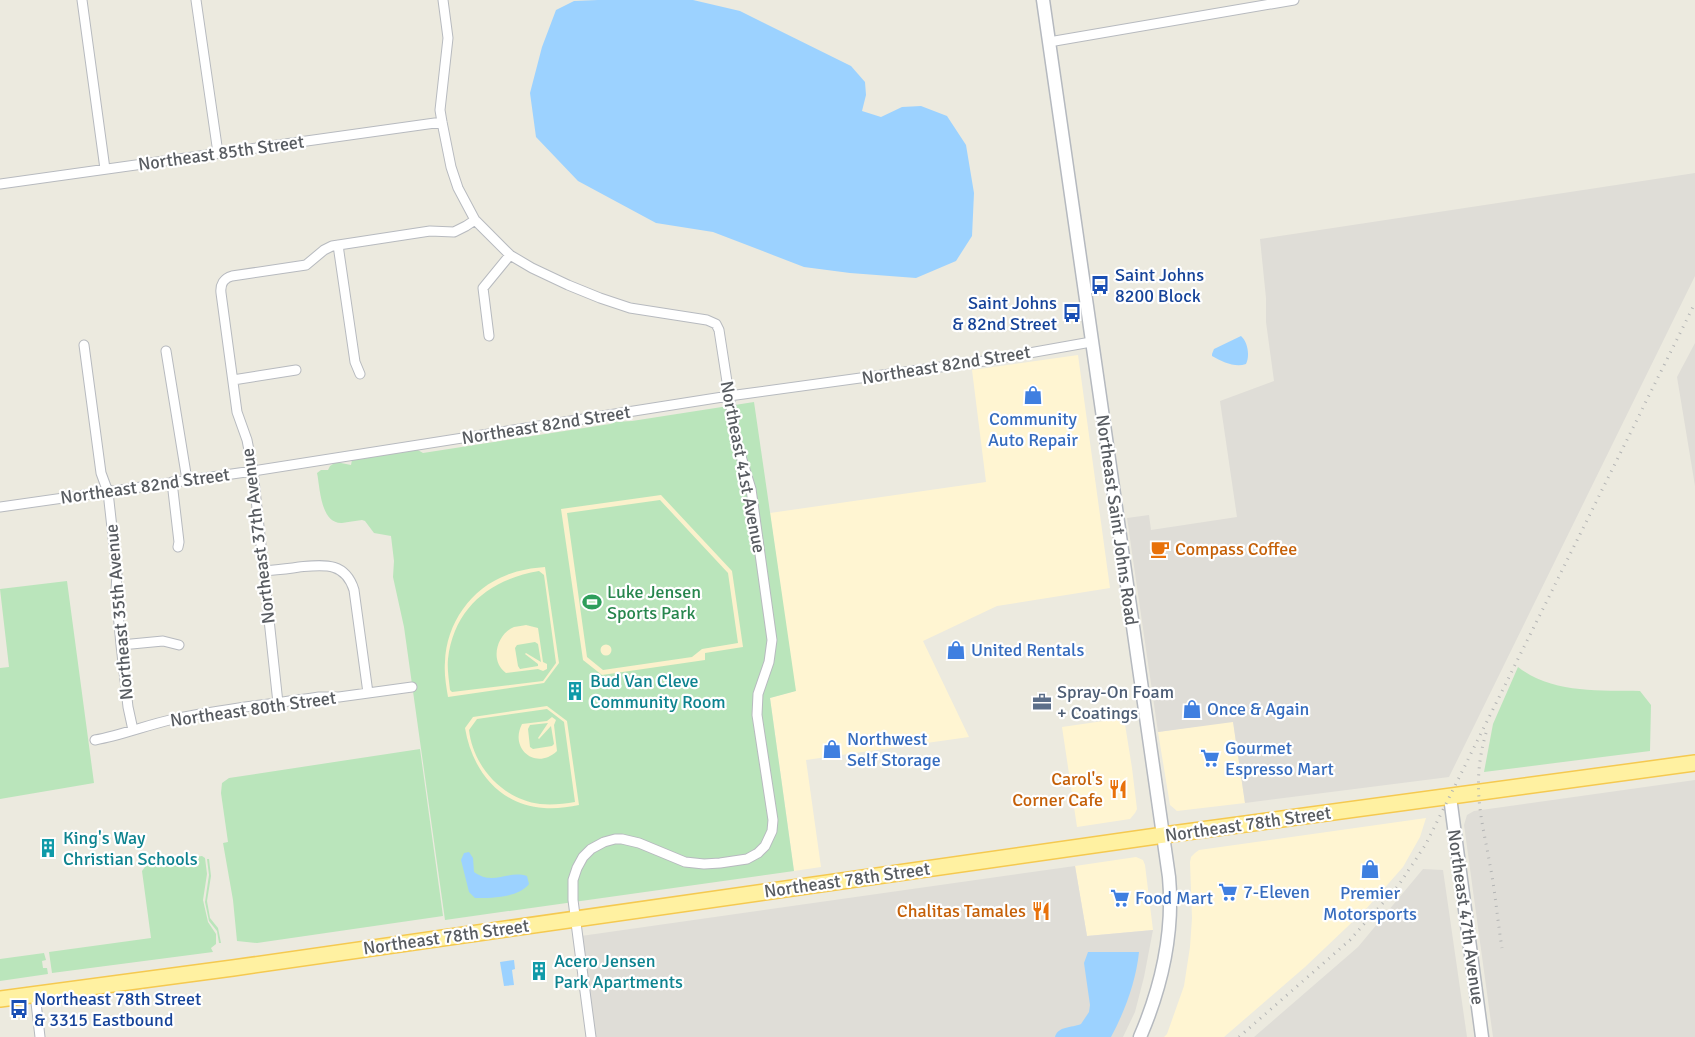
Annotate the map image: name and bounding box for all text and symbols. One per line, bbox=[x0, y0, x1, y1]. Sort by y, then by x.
street label: Northeast 85th Street bbox=[137, 130, 305, 176]
place label: Saint Johns 8200 Block bbox=[1115, 264, 1204, 307]
bus stop icon: Saint Johns 8200 Block bbox=[1089, 274, 1111, 296]
place label: Saint Johns & 82nd Street bbox=[952, 292, 1057, 335]
bus stop icon: Saint Johns & 82nd Street bbox=[1061, 302, 1083, 324]
street label: Northeast 82nd Street bbox=[860, 341, 1032, 389]
street label: Northeast 41st Avenue bbox=[716, 379, 770, 555]
shop icon: Community Auto Repair bbox=[1022, 384, 1044, 406]
street label: Northeast 82nd Street bbox=[460, 401, 632, 449]
place label: Community Auto Repair bbox=[988, 408, 1078, 451]
street label: Northeast Saint Johns Road bbox=[1091, 413, 1143, 627]
street label: Northeast 37th Avenue bbox=[236, 447, 280, 625]
street label: Northeast 82nd Street bbox=[59, 463, 231, 509]
street label: Northeast 35th Avenue bbox=[100, 523, 138, 701]
cafe icon: Compass Coffee bbox=[1149, 538, 1171, 560]
place label: Compass Coffee bbox=[1175, 538, 1297, 560]
place label: Luke Jensen Sports Park bbox=[607, 581, 701, 624]
sports icon: Luke Jensen Sports Park bbox=[581, 591, 603, 613]
shop icon: United Rentals bbox=[945, 639, 967, 661]
place label: United Rentals bbox=[971, 639, 1084, 661]
place label: Bud Van Cleve Community Room bbox=[590, 670, 726, 713]
building icon: Bud Van Cleve Community Room bbox=[564, 680, 586, 702]
place label: Spray-On Foam + Coatings bbox=[1057, 681, 1174, 724]
street label: Northeast 80th Street bbox=[169, 686, 337, 732]
office icon: Spray-On Foam + Coatings bbox=[1031, 691, 1053, 713]
shop icon: Once & Again bbox=[1181, 698, 1203, 720]
place label: Once & Again bbox=[1207, 698, 1309, 720]
place label: Northwest Self Storage bbox=[847, 728, 941, 771]
place label: Gourmet Espresso Mart bbox=[1225, 737, 1334, 780]
shop icon: Northwest Self Storage bbox=[821, 738, 843, 760]
supermarket icon: Gourmet Espresso Mart bbox=[1199, 747, 1221, 769]
place label: Carol's Corner Cafe bbox=[1012, 768, 1103, 811]
restaurant icon: Carol's Corner Cafe bbox=[1107, 778, 1129, 800]
street label: Northeast 78th Street bbox=[1164, 801, 1332, 847]
place label: King's Way Christian Schools bbox=[63, 827, 198, 870]
street label: Northeast 47th Avenue bbox=[1443, 828, 1489, 1006]
building icon: King's Way Christian Schools bbox=[37, 837, 59, 859]
street label: Northeast 78th Street bbox=[763, 857, 931, 903]
shop icon: Premier Motorsports bbox=[1359, 858, 1381, 880]
supermarket icon: 7-Eleven bbox=[1217, 881, 1239, 903]
place label: 7-Eleven bbox=[1243, 881, 1310, 903]
place label: Premier Motorsports bbox=[1323, 882, 1417, 925]
supermarket icon: Food Mart bbox=[1109, 887, 1131, 909]
place label: Food Mart bbox=[1135, 887, 1213, 909]
place label: Chalitas Tamales bbox=[897, 900, 1026, 922]
restaurant icon: Chalitas Tamales bbox=[1030, 900, 1052, 922]
street label: Northeast 78th Street bbox=[362, 914, 530, 960]
place label: Acero Jensen Park Apartments bbox=[554, 950, 683, 993]
building icon: Acero Jensen Park Apartments bbox=[528, 960, 550, 982]
place label: Northeast 78th Street & 3315 Eastbound bbox=[34, 988, 201, 1031]
bus stop icon: Northeast 78th Street & 3315 Eastbound bbox=[8, 998, 30, 1020]

